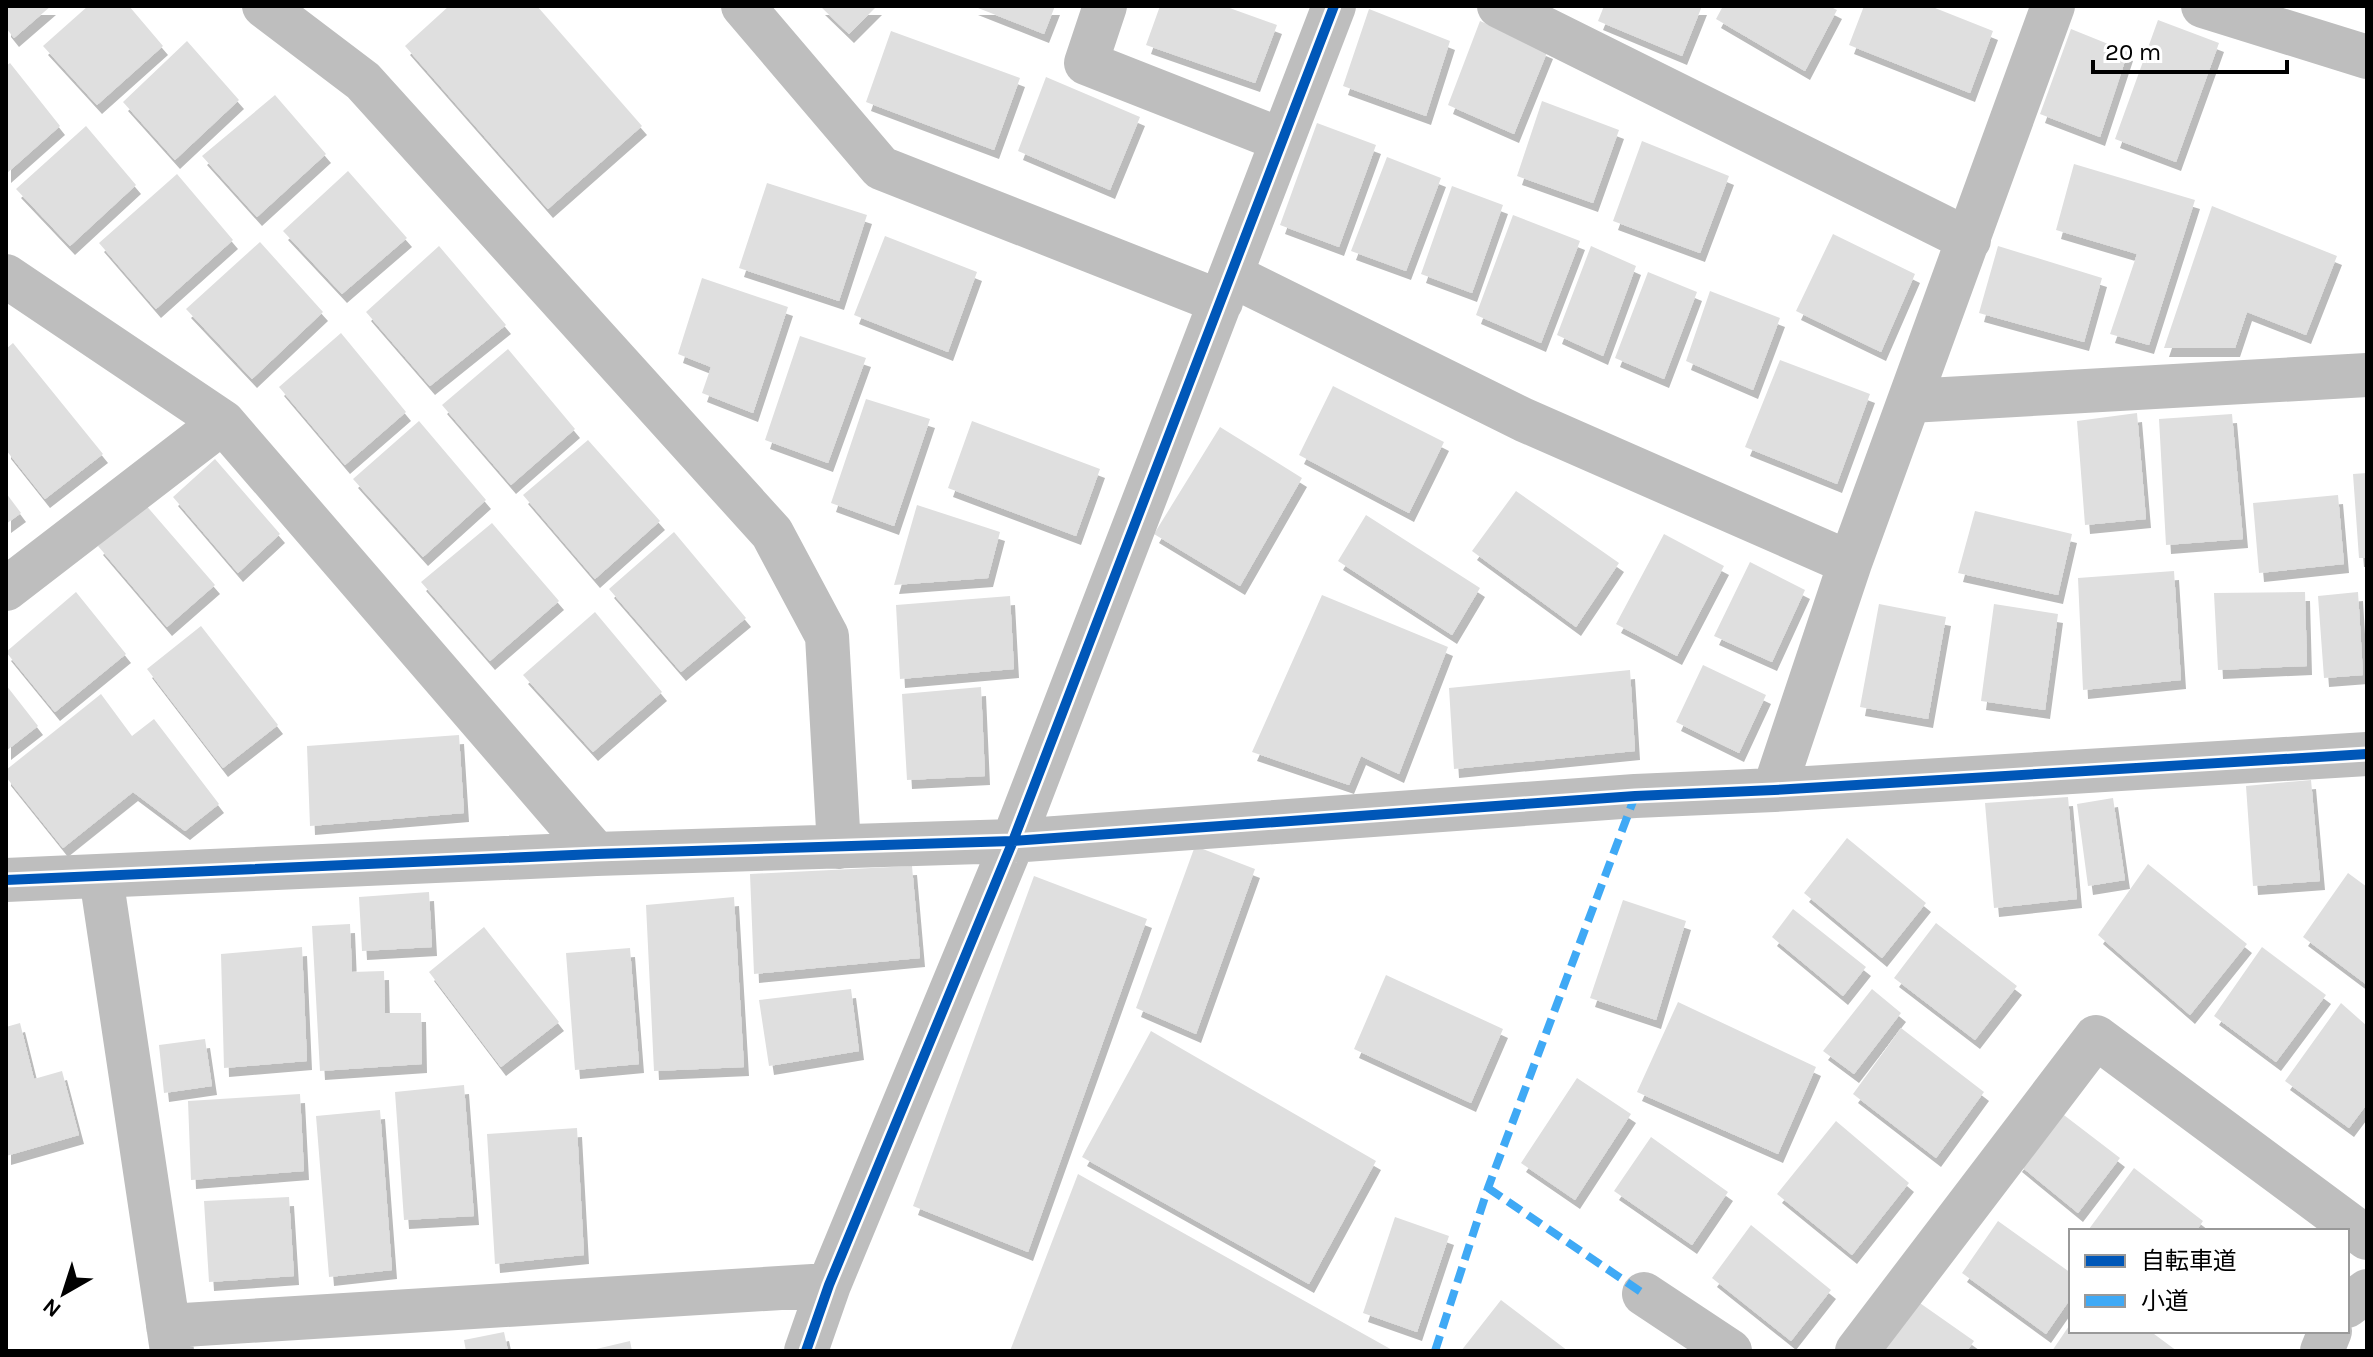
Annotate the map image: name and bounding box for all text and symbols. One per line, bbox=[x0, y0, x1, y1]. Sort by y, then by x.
scale bar bbox=[2093, 24, 2287, 74]
text: 20 m bbox=[2105, 38, 2161, 66]
legend bbox=[2069, 1229, 2349, 1333]
text: 自転車道 bbox=[2141, 1247, 2237, 1275]
north arrow bbox=[24, 1253, 104, 1333]
text: 小道 bbox=[2141, 1287, 2189, 1315]
text: N bbox=[38, 1293, 66, 1323]

